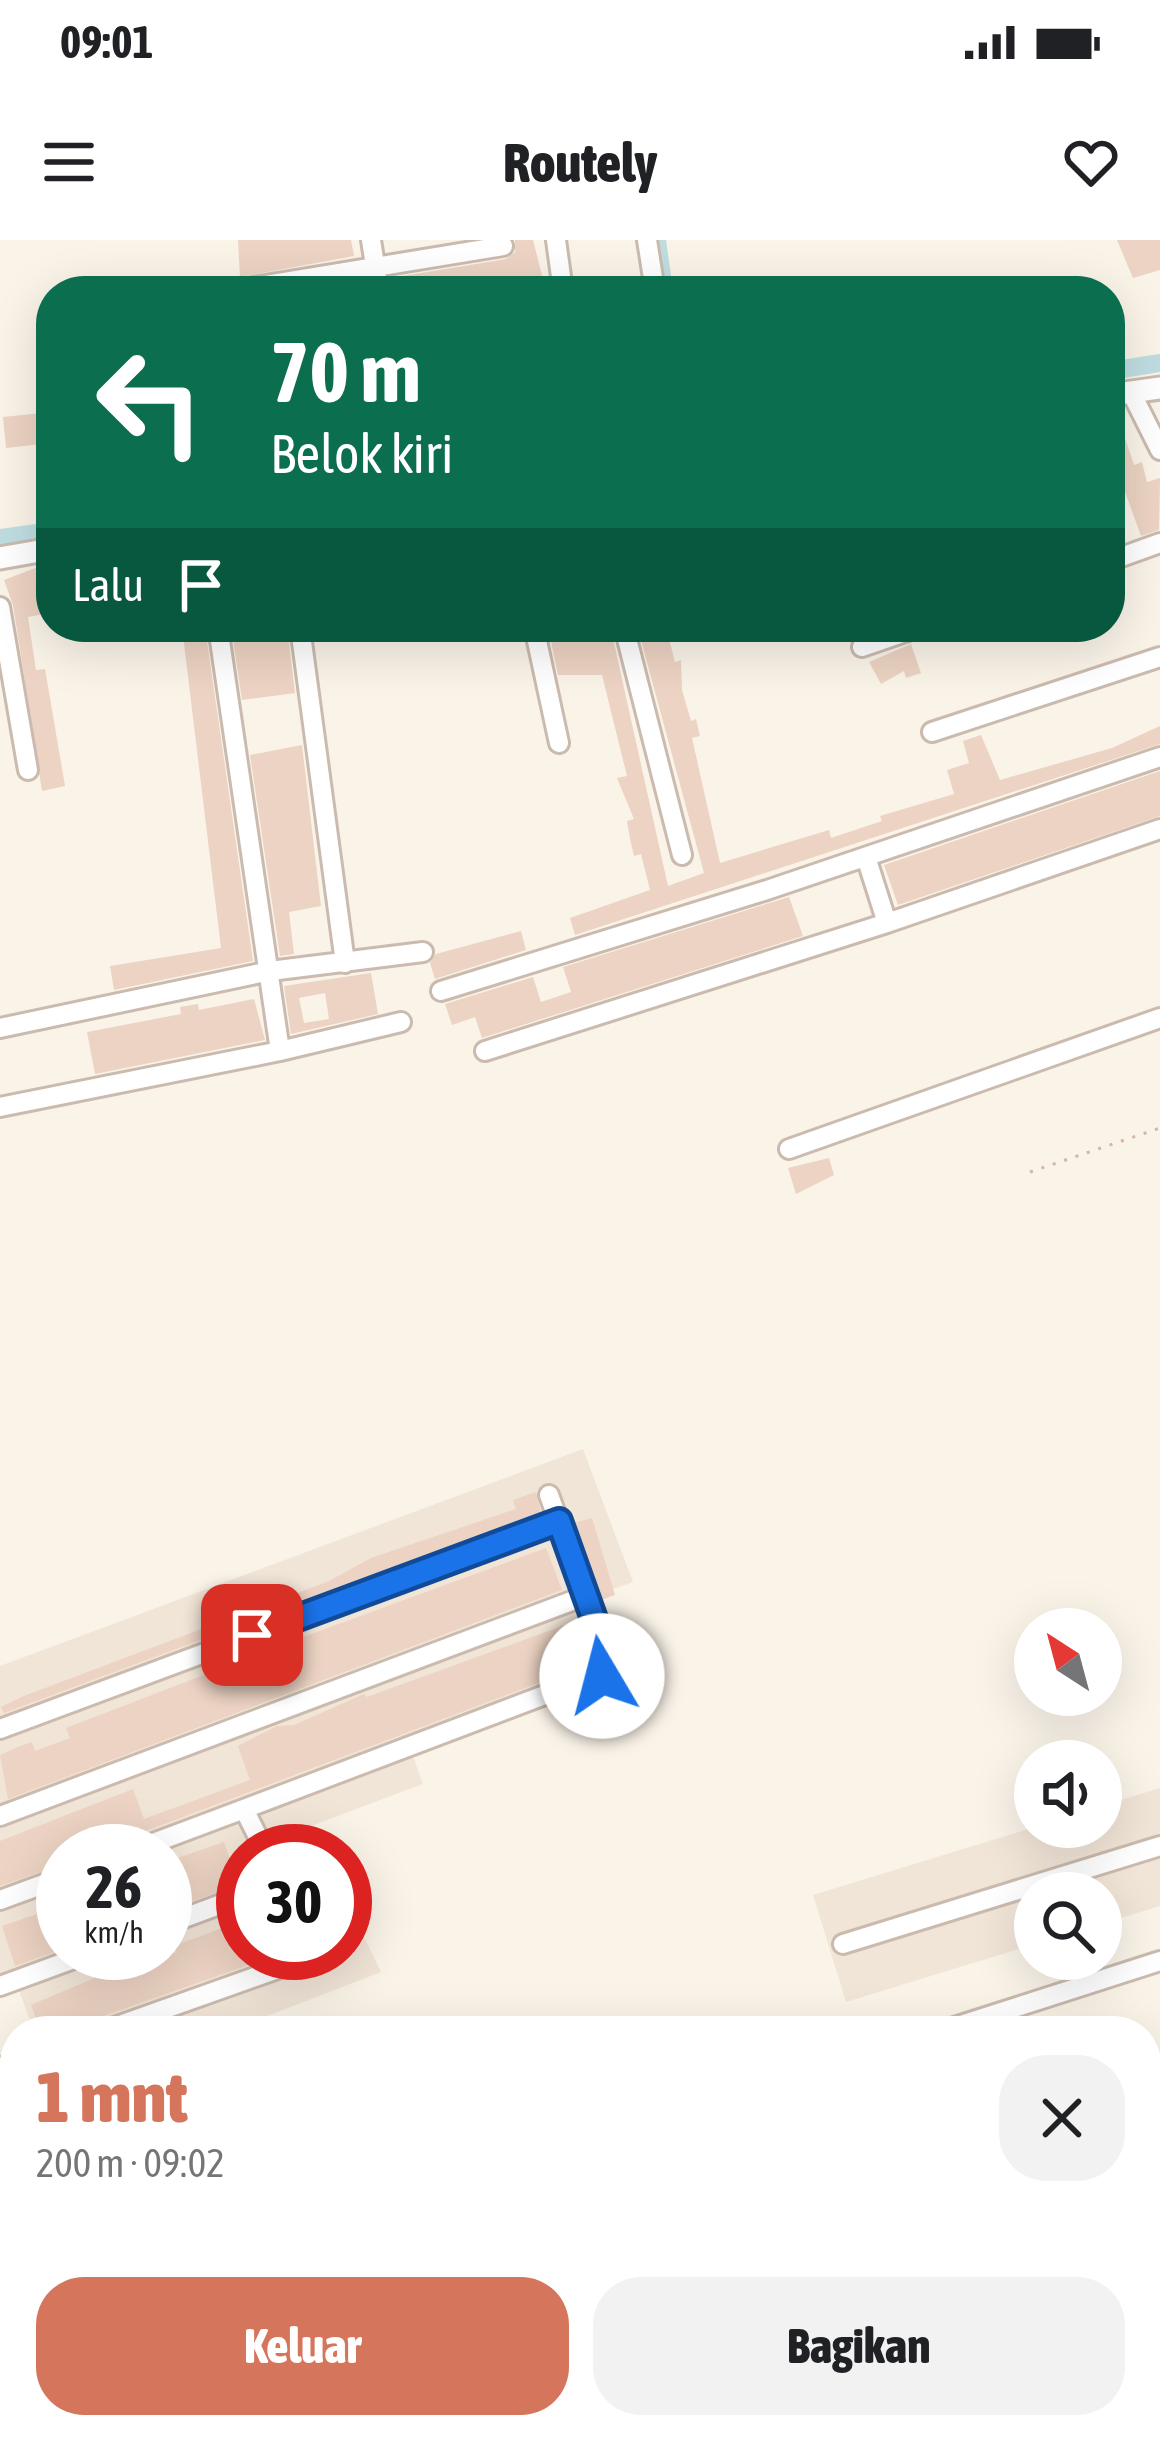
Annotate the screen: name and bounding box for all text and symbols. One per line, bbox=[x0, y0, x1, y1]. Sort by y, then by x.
text: 09:01 bbox=[60, 16, 154, 68]
icon: menu bbox=[36, 129, 102, 195]
icon: heart bbox=[1058, 129, 1124, 195]
text: Routely bbox=[503, 132, 657, 193]
icon: left bbox=[72, 324, 228, 480]
text: 70 m bbox=[270, 324, 421, 420]
text: Belok kiri bbox=[270, 423, 453, 484]
icon: arrive bbox=[168, 552, 234, 618]
text: Lalu bbox=[72, 559, 144, 611]
pin bbox=[201, 1584, 303, 1686]
icon: arrive bbox=[219, 1602, 285, 1668]
north arrow bbox=[1014, 1608, 1122, 1716]
map controls bbox=[1014, 1608, 1122, 1980]
position arrow bbox=[539, 1613, 665, 1739]
button: sound bbox=[1014, 1740, 1122, 1848]
speed limit sign: 30 bbox=[216, 1824, 372, 1980]
text: 26 bbox=[86, 1852, 142, 1921]
button: search bbox=[1014, 1872, 1122, 1980]
text: km/h bbox=[84, 1915, 144, 1949]
text: 1 mnt bbox=[36, 2055, 187, 2137]
button: close bbox=[999, 2055, 1125, 2181]
text: 200 m · 09:02 bbox=[36, 2141, 225, 2185]
button: Keluar bbox=[36, 2277, 569, 2415]
button: Bagikan bbox=[593, 2277, 1125, 2415]

